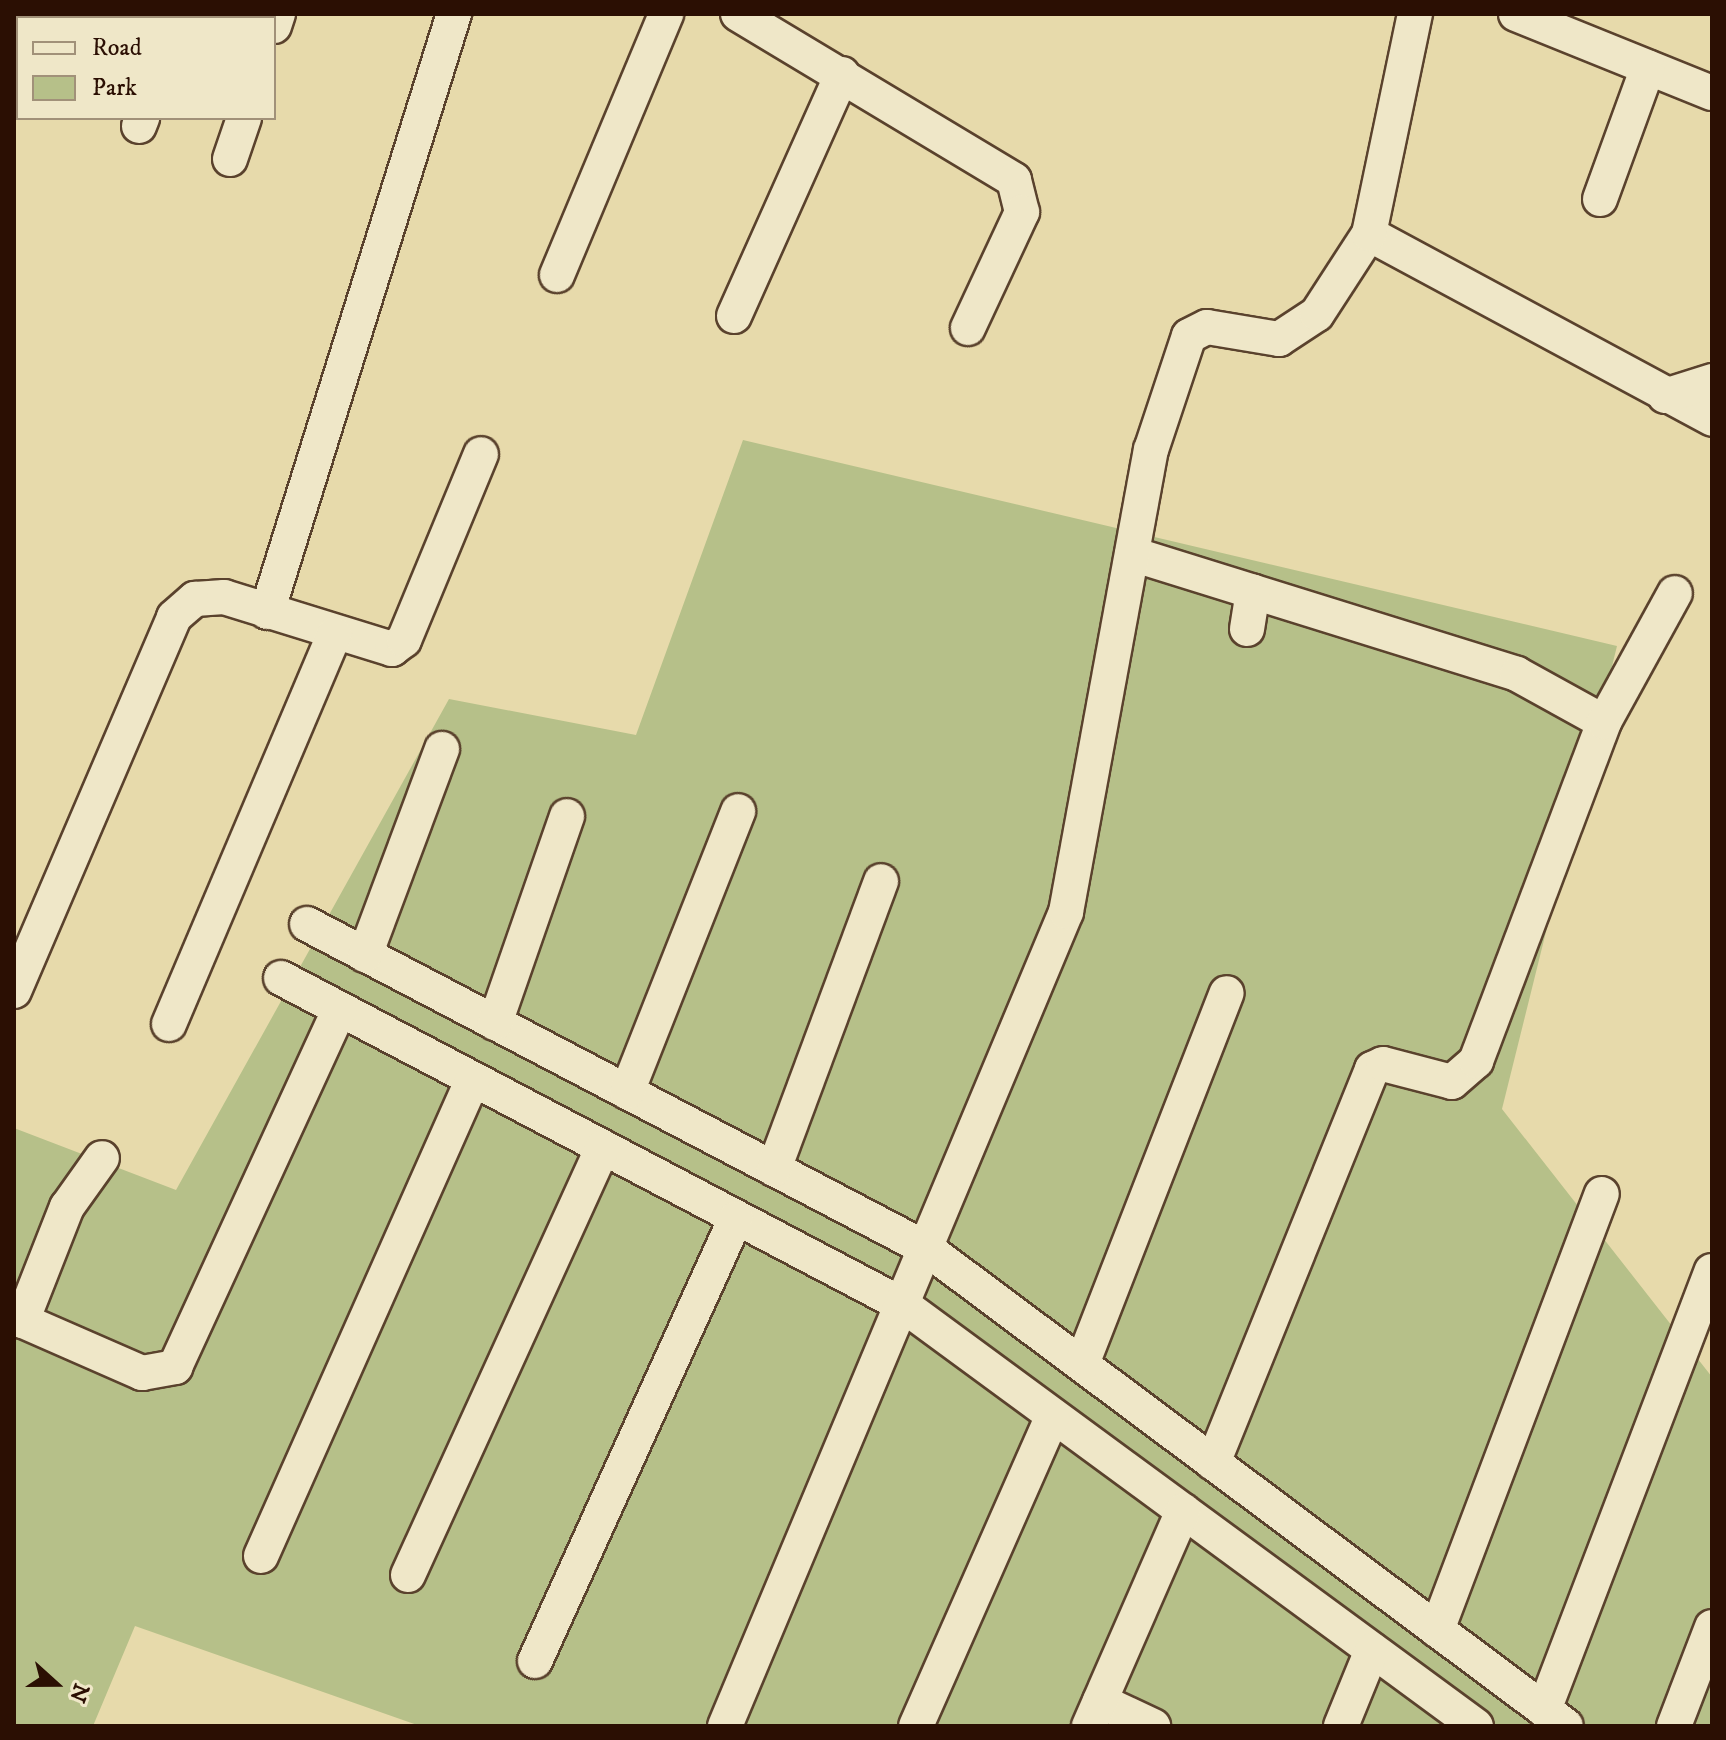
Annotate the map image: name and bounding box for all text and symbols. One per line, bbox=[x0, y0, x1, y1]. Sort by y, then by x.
legend bbox=[16, 16, 276, 120]
text: Road bbox=[92, 33, 142, 63]
text: Park bbox=[92, 73, 137, 103]
north arrow bbox=[16, 1644, 96, 1724]
text: N bbox=[63, 1680, 95, 1706]

